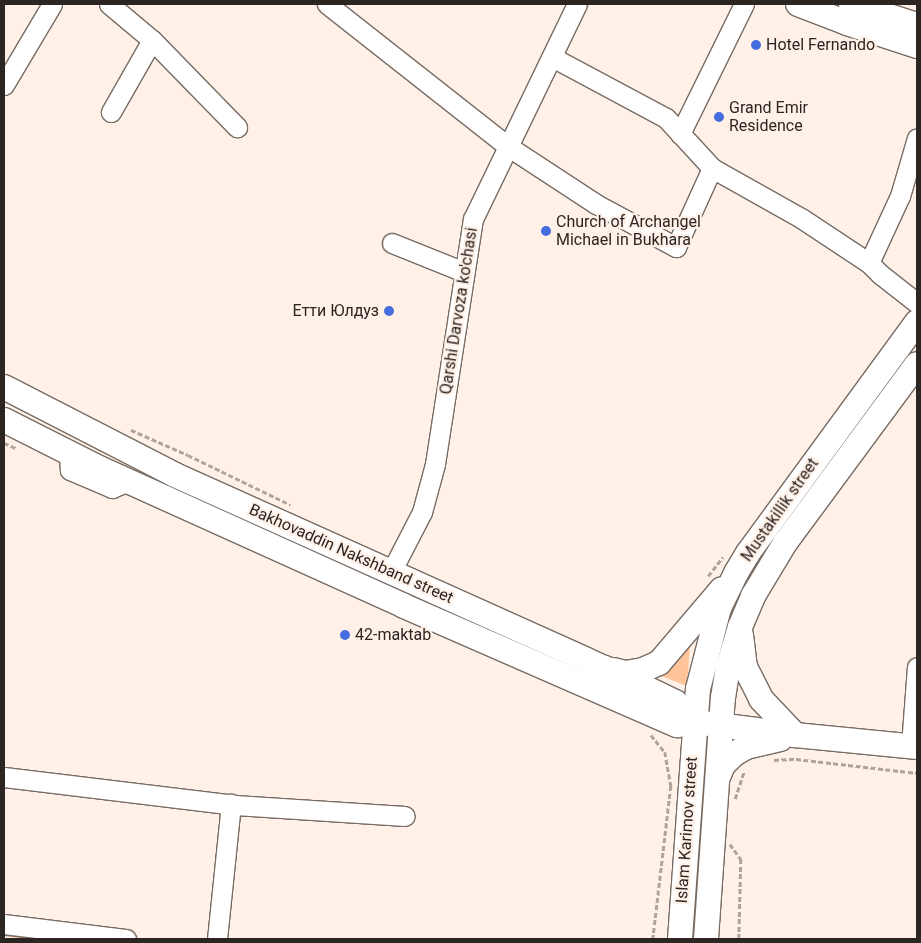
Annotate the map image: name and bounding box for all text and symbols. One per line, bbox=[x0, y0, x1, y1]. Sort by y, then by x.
place label: Hotel Fernando bbox=[766, 35, 875, 55]
marker: Hotel Fernando bbox=[750, 39, 762, 51]
place label: Grand Emir Residence bbox=[729, 98, 808, 136]
marker: Grand Emir Residence bbox=[713, 111, 725, 123]
place label: Church of Archangel Michael in Bukhara bbox=[556, 212, 701, 250]
marker: Church of Archangel Michael in Bukhara bbox=[540, 225, 552, 237]
street label: Qarshi Darvoza ko'chasi bbox=[436, 226, 482, 396]
place label: Етти Юлдуз bbox=[293, 301, 379, 321]
marker: Етти Юлдуз bbox=[383, 305, 395, 317]
street label: Mustakillik street bbox=[737, 455, 823, 565]
street label: Bakhovaddin Nakshband street bbox=[246, 500, 456, 608]
place label: 42-maktab bbox=[355, 625, 431, 645]
marker: 42-maktab bbox=[339, 629, 351, 641]
street label: Islam Karimov street bbox=[672, 756, 702, 904]

